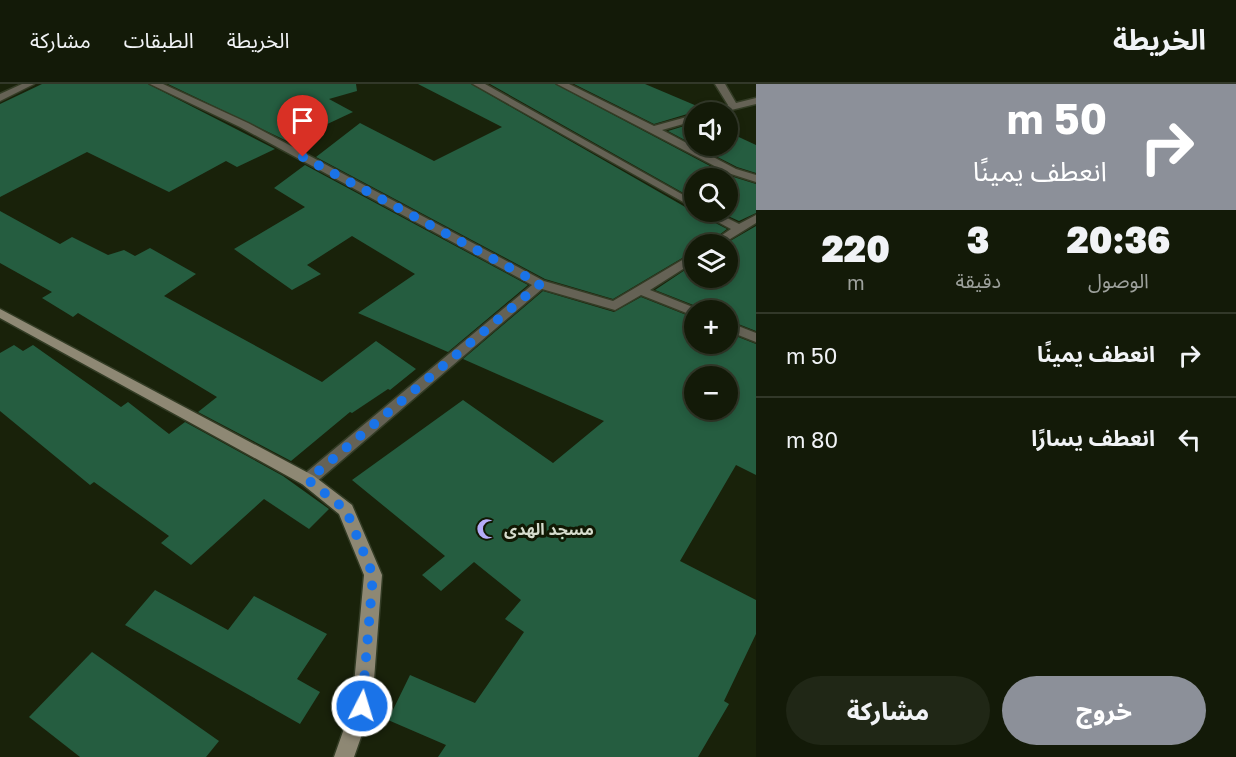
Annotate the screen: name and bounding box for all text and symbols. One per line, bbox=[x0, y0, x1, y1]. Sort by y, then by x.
text: الخريطة bbox=[1113, 23, 1206, 56]
text: مشاركة bbox=[30, 27, 91, 53]
text: الطبقات bbox=[124, 27, 194, 53]
text: الخريطة bbox=[227, 27, 290, 53]
text: 50 m bbox=[1007, 93, 1107, 143]
pin bbox=[277, 95, 328, 157]
map controls bbox=[684, 102, 738, 420]
button: sound bbox=[684, 102, 738, 156]
icon: arrive bbox=[286, 104, 319, 137]
icon: right bbox=[1128, 108, 1206, 186]
text: انعطف يمينًا bbox=[973, 155, 1107, 187]
button: search bbox=[684, 168, 738, 222]
text: 3 bbox=[967, 218, 990, 261]
text: 20:36 bbox=[1066, 218, 1171, 261]
text: 220 bbox=[822, 227, 890, 270]
button: layers bbox=[684, 234, 738, 288]
text: دقيقة bbox=[955, 268, 1001, 292]
text: الوصول bbox=[1088, 268, 1149, 292]
text: m bbox=[847, 270, 865, 294]
button: + bbox=[684, 300, 738, 354]
icon: right bbox=[1173, 339, 1206, 372]
text: انعطف يمينًا bbox=[1037, 340, 1155, 367]
text: 50 m bbox=[786, 342, 837, 369]
button: − bbox=[684, 366, 738, 420]
icon: left bbox=[1173, 423, 1206, 456]
text: انعطف يسارًا bbox=[1031, 424, 1155, 451]
text: 80 m bbox=[786, 426, 838, 453]
mosque icon: مسجد الهدى bbox=[475, 517, 499, 541]
place label: مسجد الهدى bbox=[504, 519, 594, 539]
position arrow bbox=[330, 674, 394, 738]
button: مشاركة bbox=[786, 676, 990, 745]
button: خروج bbox=[1002, 676, 1206, 745]

